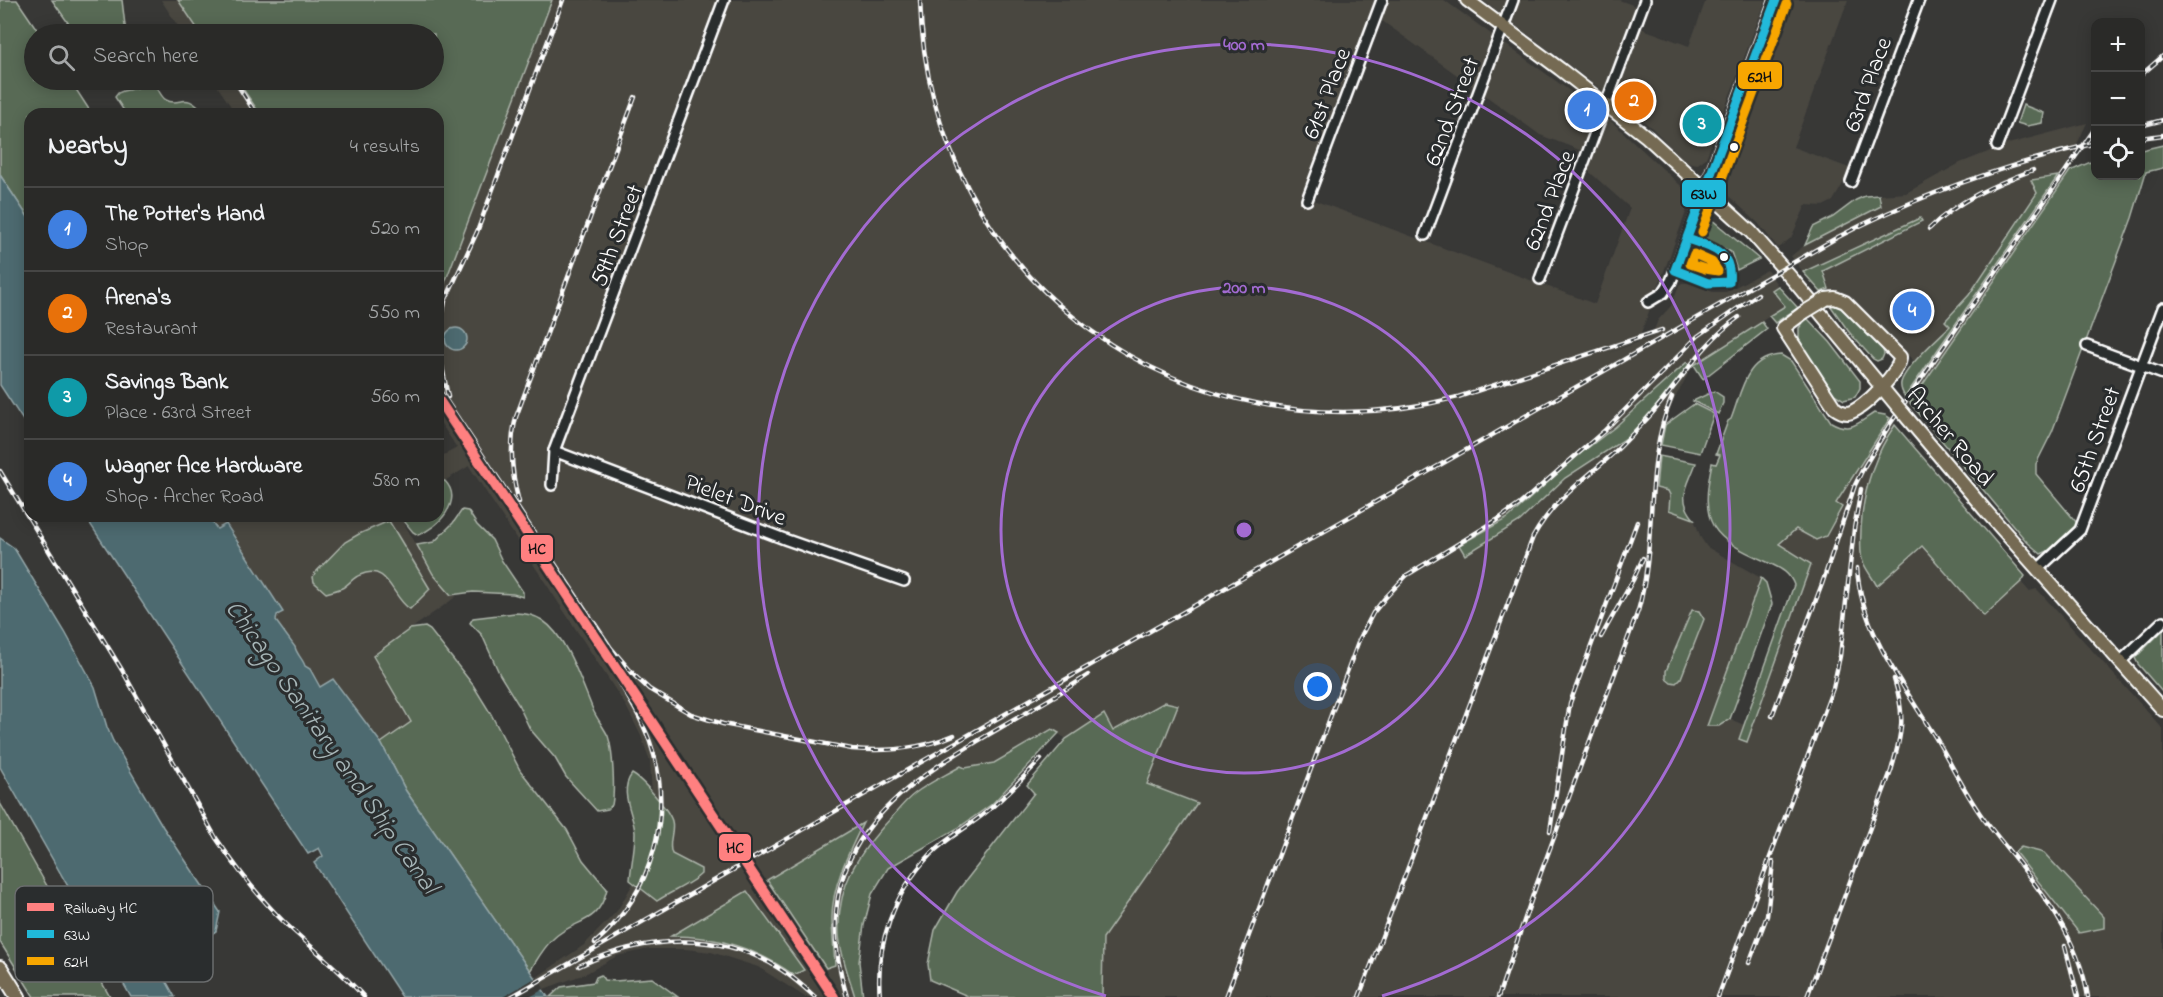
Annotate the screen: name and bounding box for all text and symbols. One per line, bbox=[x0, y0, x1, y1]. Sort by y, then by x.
map controls bbox=[2091, 18, 2145, 180]
button: + bbox=[2091, 18, 2145, 72]
search box bbox=[24, 24, 444, 90]
street label: 63rd Place bbox=[1836, 32, 1903, 137]
text: 400 m bbox=[1223, 33, 1265, 59]
icon: search bbox=[45, 41, 78, 74]
text: Search here bbox=[93, 41, 198, 73]
street label: 61st Place bbox=[1295, 43, 1362, 145]
street label: 62nd Street bbox=[1417, 52, 1490, 172]
line badge: 62H bbox=[1737, 61, 1783, 90]
text: 62H bbox=[1747, 66, 1772, 90]
button: − bbox=[2091, 72, 2145, 126]
pin: 2 bbox=[1614, 78, 1654, 124]
pin: 1 bbox=[1568, 88, 1606, 132]
pin: 3 bbox=[1682, 102, 1722, 146]
button: locate bbox=[2091, 126, 2145, 180]
text: Nearby bbox=[48, 128, 127, 166]
text: 4 results bbox=[350, 133, 420, 162]
unlabelled marker bbox=[1728, 141, 1740, 153]
street label: 62nd Place bbox=[1516, 146, 1587, 256]
line badge: 63W bbox=[1681, 179, 1727, 208]
street label: 59th Street bbox=[583, 180, 654, 292]
text: 63W bbox=[1690, 183, 1717, 207]
text: The Potter's Hand bbox=[105, 199, 265, 231]
text: 1 bbox=[64, 215, 71, 244]
text: 520 m bbox=[369, 215, 420, 244]
text: Shop bbox=[105, 231, 149, 260]
unlabelled marker bbox=[1718, 251, 1730, 263]
text: 200 m bbox=[1222, 276, 1266, 302]
text: Arena's bbox=[105, 283, 171, 315]
pin: 4 bbox=[1892, 288, 1932, 334]
text: 2 bbox=[63, 299, 72, 328]
text: 550 m bbox=[368, 299, 420, 328]
text: Restaurant bbox=[105, 315, 198, 344]
text: Savings Bank bbox=[105, 367, 228, 399]
street label: Archer Road bbox=[1897, 380, 2002, 495]
street label: 65th Street bbox=[2061, 382, 2132, 498]
text: 3 bbox=[63, 383, 72, 412]
text: 560 m bbox=[371, 383, 420, 412]
text: Place · 63rd Street bbox=[105, 399, 252, 428]
text: Wagner Ace Hardware bbox=[105, 451, 302, 483]
street label: Pielet Drive bbox=[679, 466, 791, 537]
text: 4 bbox=[63, 467, 72, 496]
text: 580 m bbox=[372, 467, 420, 496]
text: Shop · Archer Road bbox=[105, 483, 263, 512]
centre of rings bbox=[1234, 520, 1254, 540]
line badge: HC bbox=[520, 534, 554, 563]
text: HC bbox=[528, 538, 546, 562]
water label: Chicago Sanitary and Ship Canal bbox=[214, 593, 448, 904]
your location bbox=[1303, 672, 1332, 701]
line badge: HC bbox=[718, 833, 752, 862]
text: HC bbox=[726, 837, 744, 861]
legend bbox=[15, 886, 213, 982]
text: Railway HC bbox=[64, 897, 137, 921]
text: 63W bbox=[64, 924, 90, 948]
text: 62H bbox=[64, 951, 88, 975]

